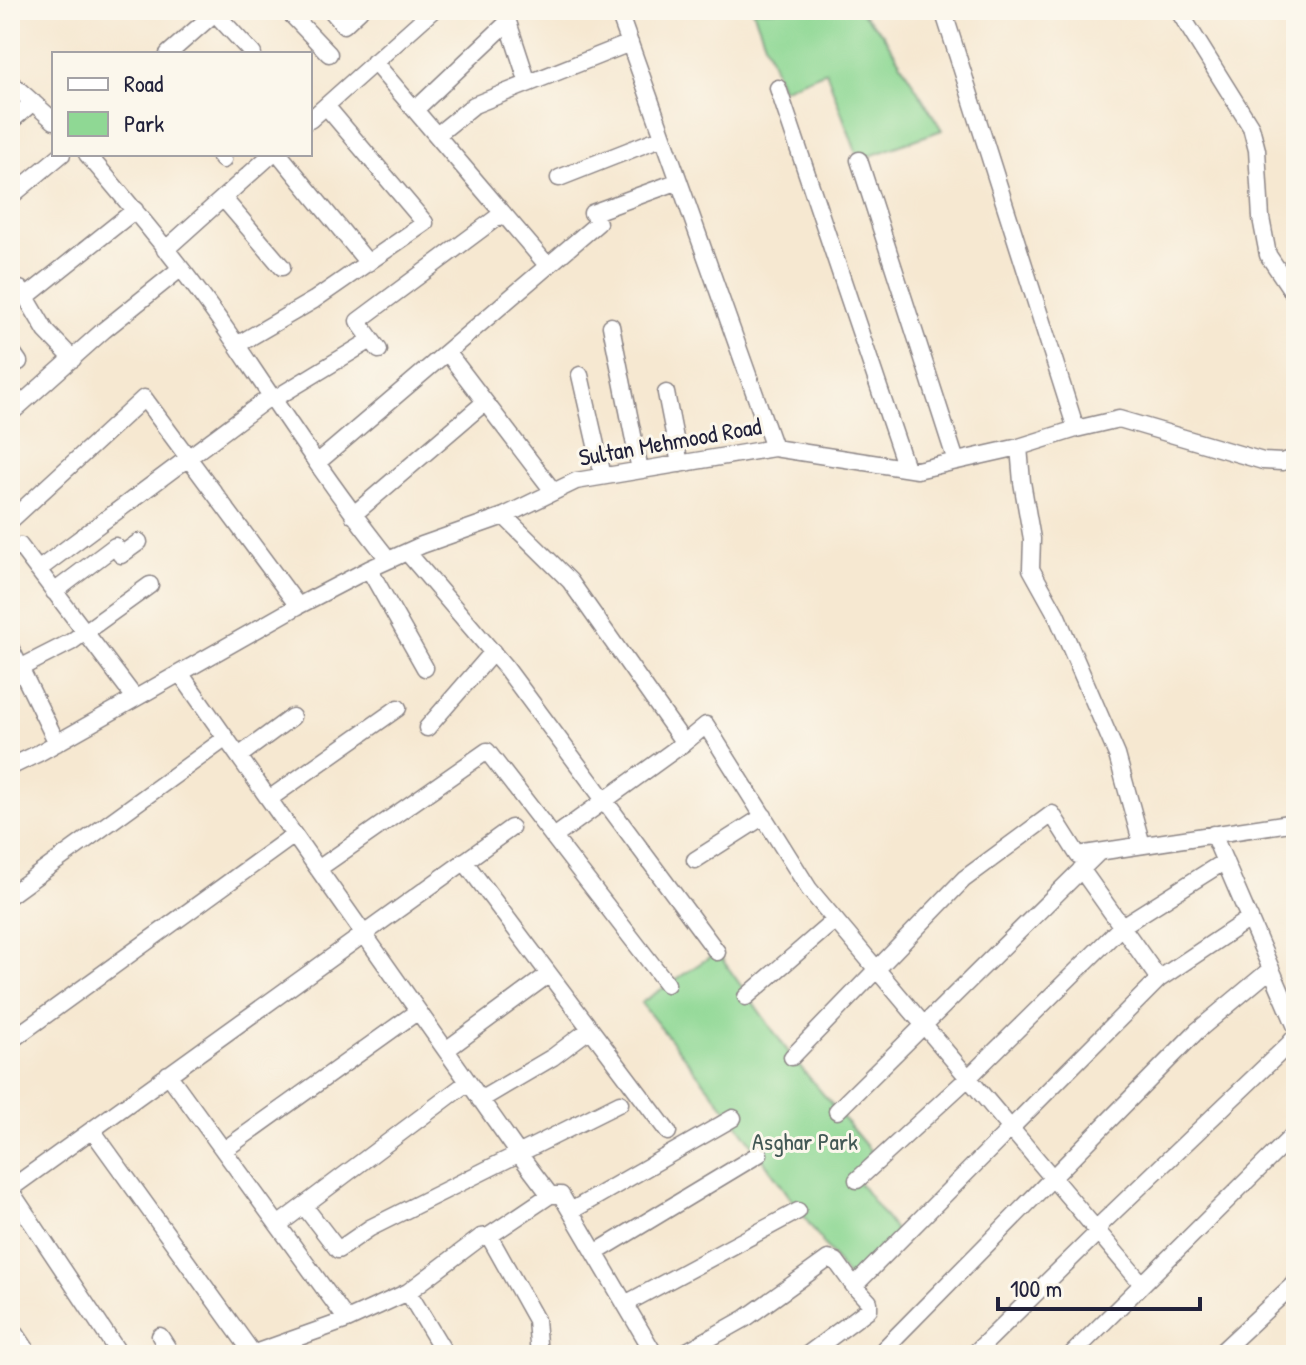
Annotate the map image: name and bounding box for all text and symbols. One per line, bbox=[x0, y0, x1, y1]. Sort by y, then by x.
legend bbox=[52, 52, 312, 156]
text: Road bbox=[124, 67, 163, 99]
text: Park bbox=[124, 107, 164, 139]
street label: Sultan Mehmood Road bbox=[576, 409, 764, 473]
park label: Asghar Park bbox=[752, 1125, 858, 1157]
scale bar bbox=[998, 1261, 1200, 1311]
text: 100 m bbox=[1010, 1272, 1062, 1304]

